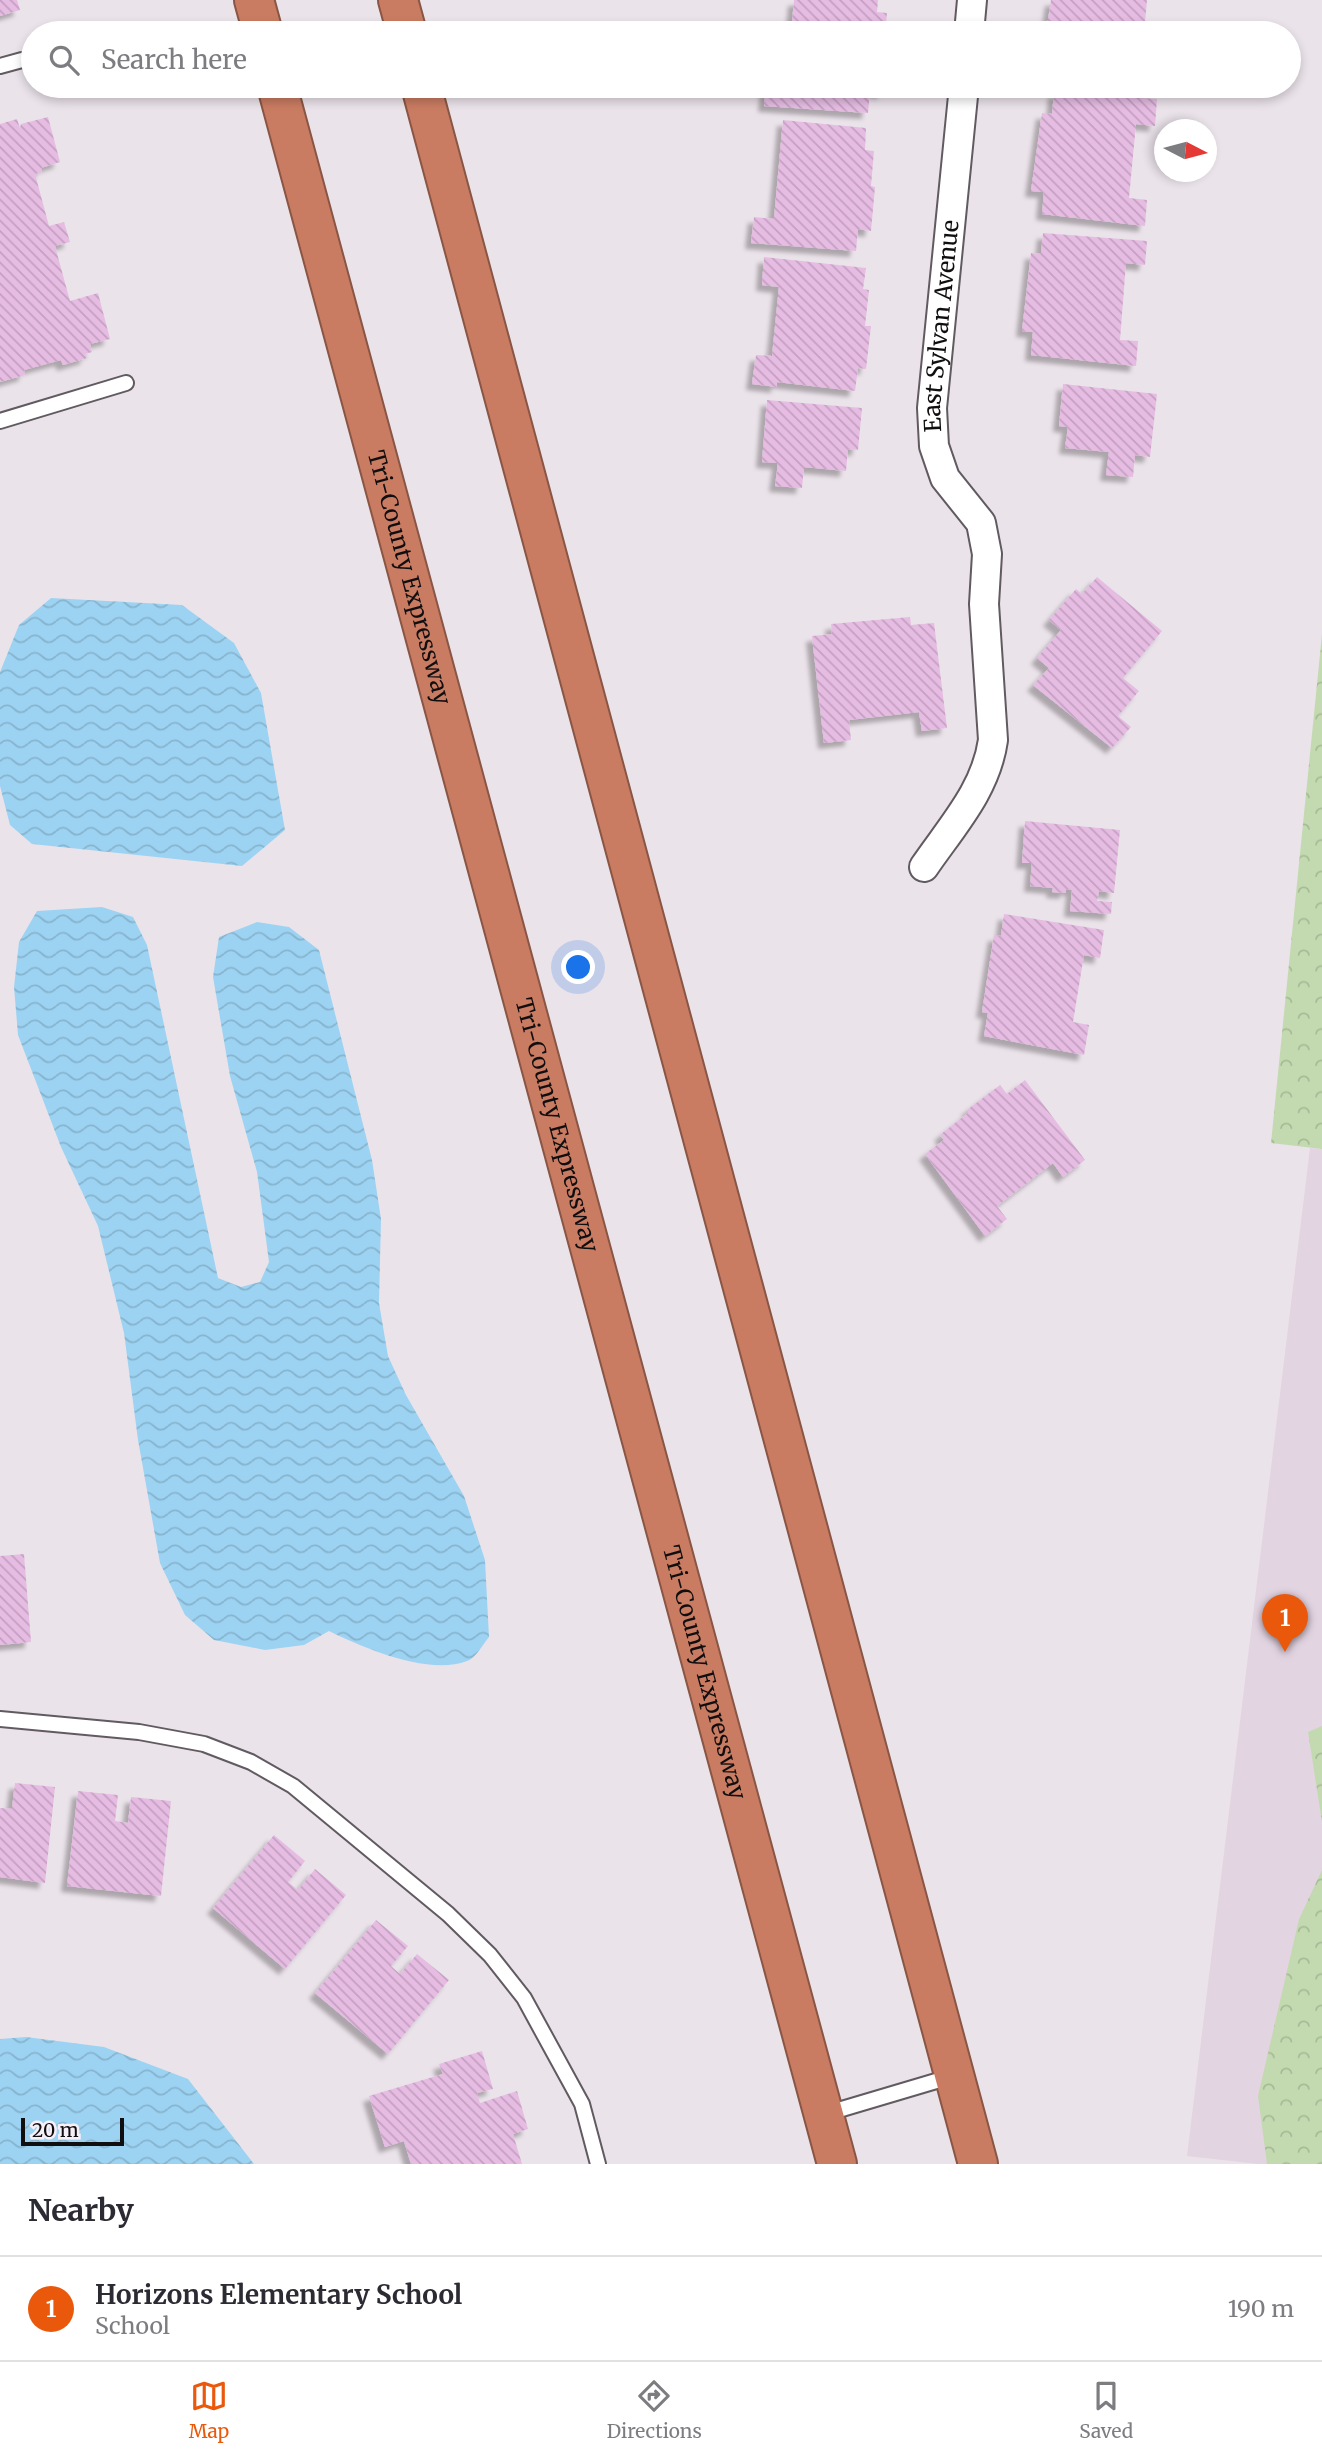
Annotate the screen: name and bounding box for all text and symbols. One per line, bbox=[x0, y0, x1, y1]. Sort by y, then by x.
search box bbox=[21, 21, 1301, 98]
icon: search bbox=[45, 41, 83, 79]
text: Search here bbox=[101, 43, 247, 76]
north arrow bbox=[1154, 119, 1217, 182]
street label: East Sylvan Avenue bbox=[917, 218, 965, 433]
street label: Tri-County Expressway bbox=[362, 447, 458, 708]
your location bbox=[561, 950, 595, 984]
street label: Tri-County Expressway bbox=[509, 994, 606, 1256]
street label: Tri-County Expressway bbox=[657, 1542, 753, 1803]
pin: 1 bbox=[1262, 1594, 1308, 1652]
scale bar bbox=[21, 2115, 124, 2147]
text: 20 m bbox=[32, 2118, 79, 2142]
text: Nearby bbox=[28, 2191, 134, 2229]
text: Horizons Elementary School bbox=[95, 2278, 462, 2311]
text: 1 bbox=[46, 2294, 56, 2323]
text: 190 m bbox=[1228, 2294, 1294, 2323]
text: School bbox=[95, 2311, 170, 2340]
tab: Map bbox=[189, 2377, 229, 2443]
tab: Directions bbox=[607, 2377, 702, 2443]
tab: Saved bbox=[1079, 2377, 1133, 2443]

